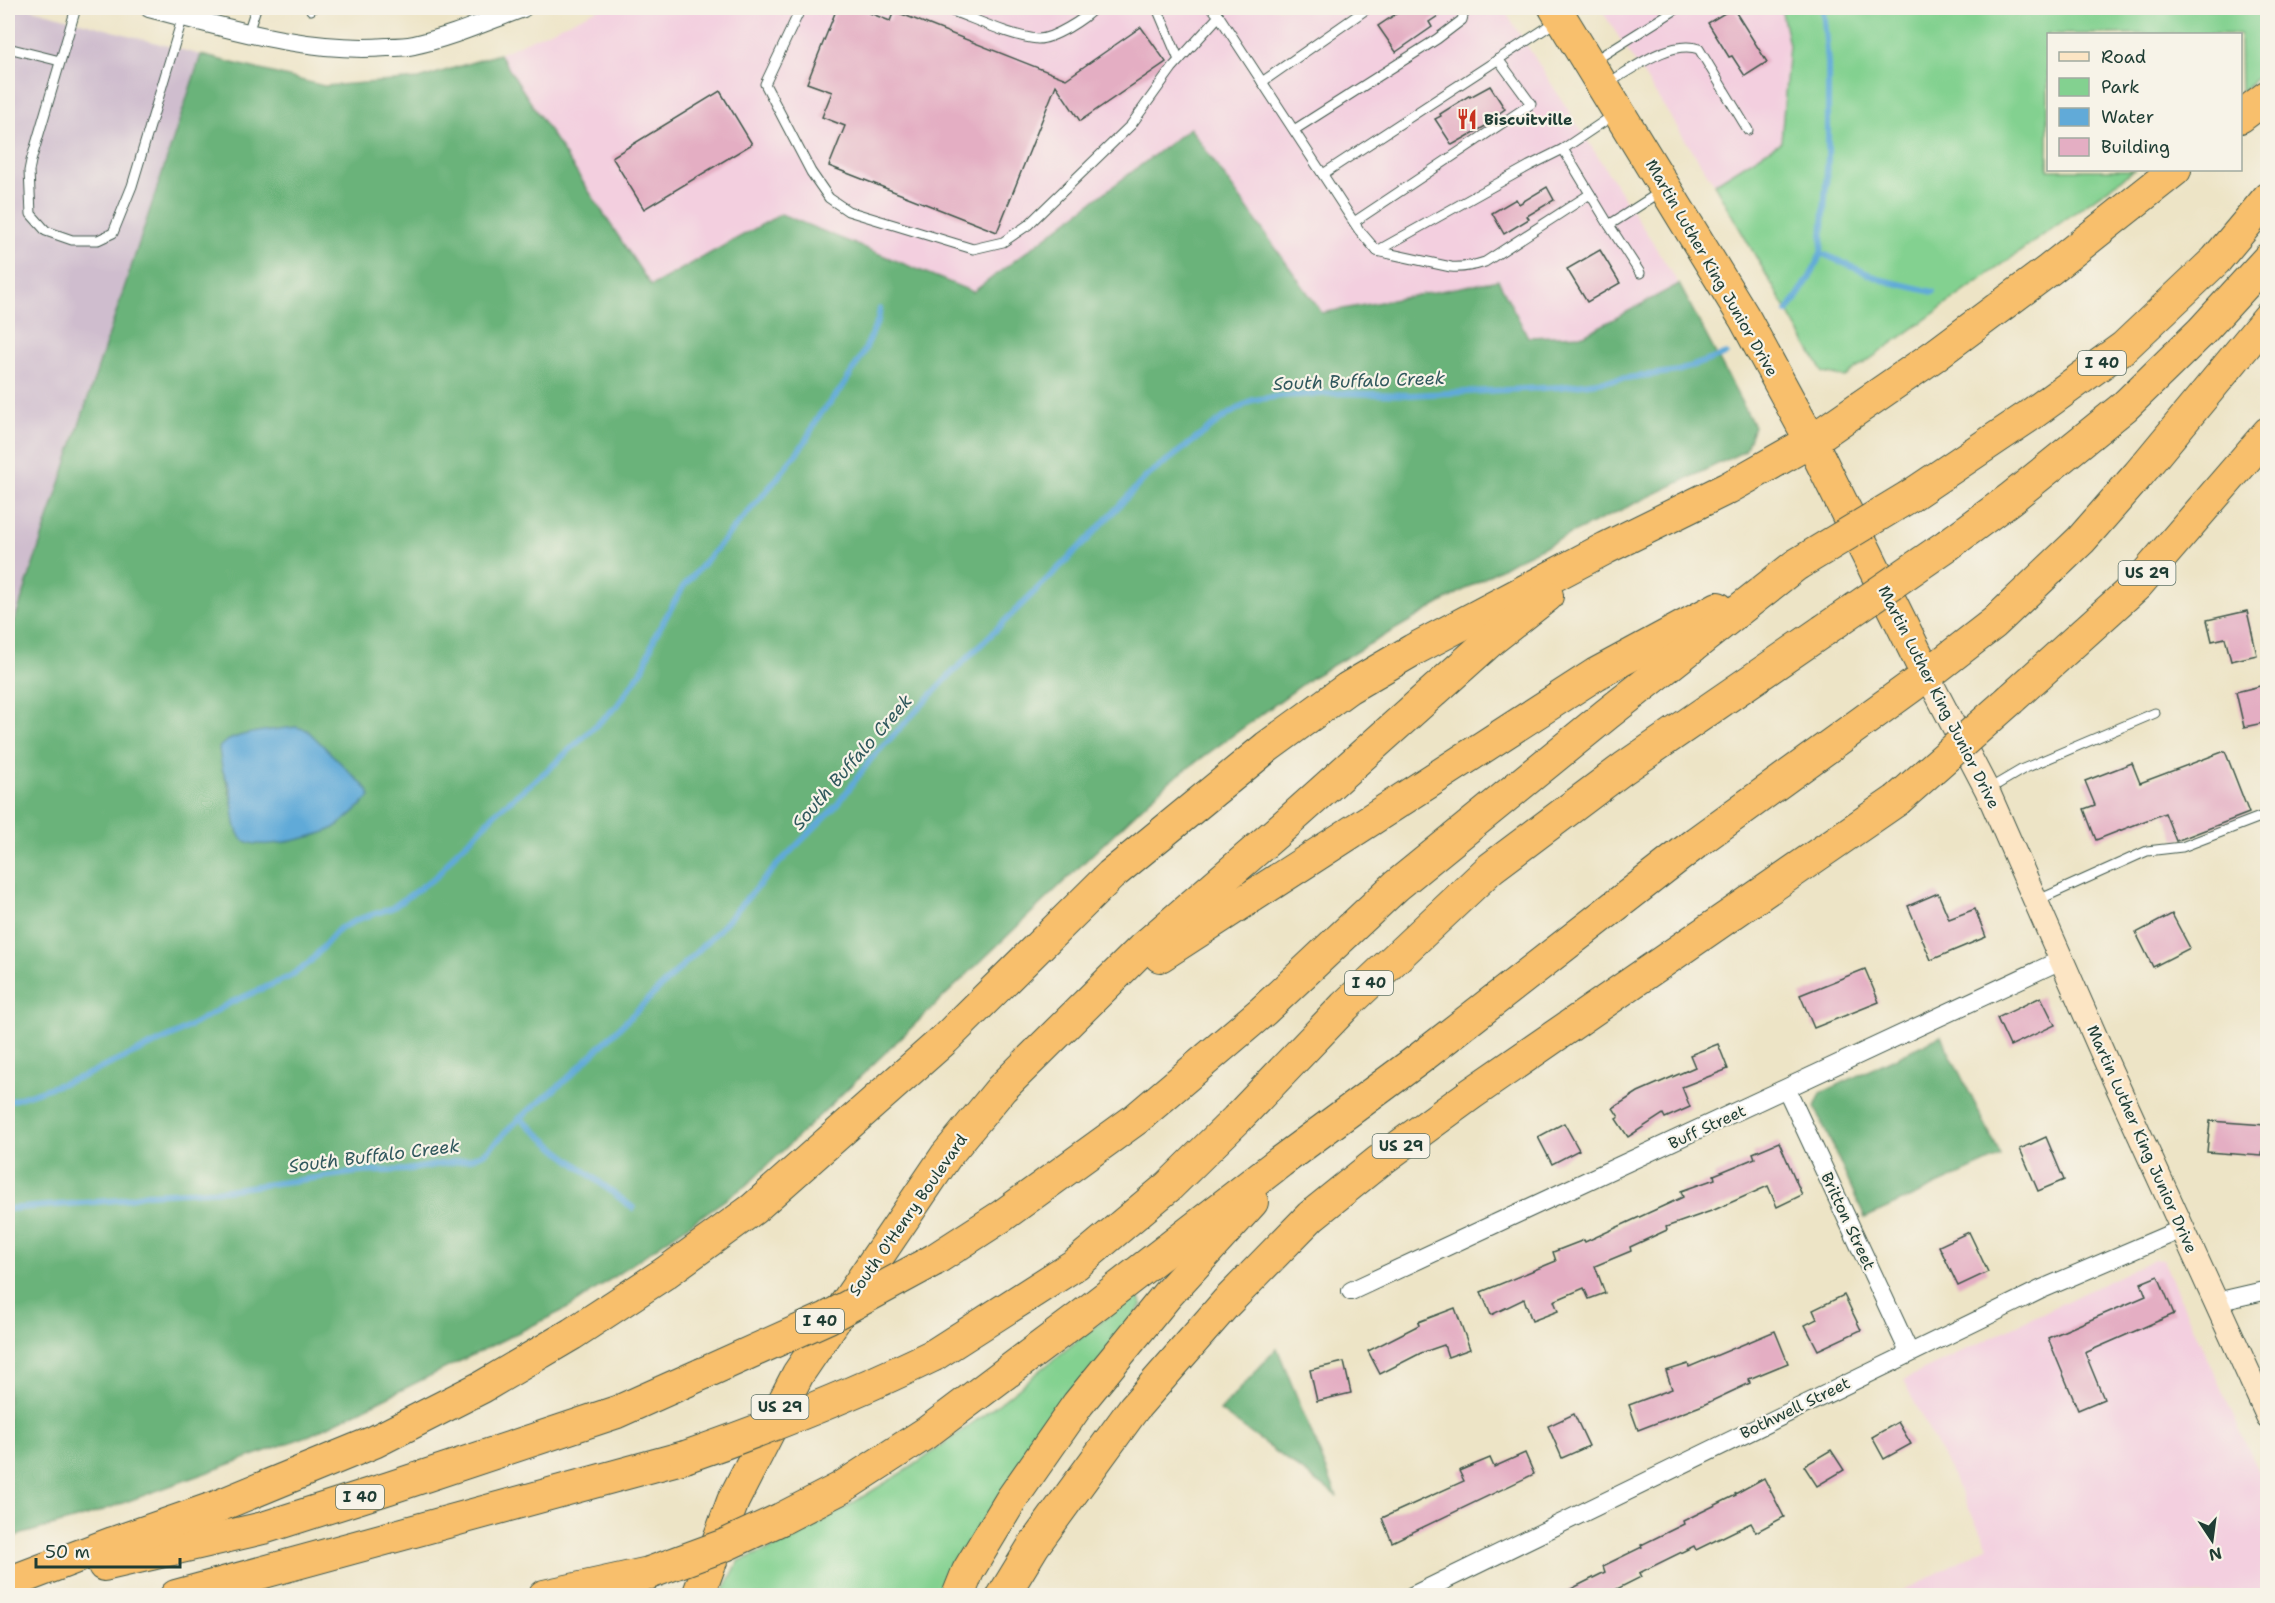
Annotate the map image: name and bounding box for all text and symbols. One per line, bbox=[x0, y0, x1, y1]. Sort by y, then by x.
legend bbox=[2047, 33, 2242, 171]
text: Road bbox=[2101, 45, 2146, 69]
text: Park bbox=[2101, 75, 2140, 99]
text: Water bbox=[2101, 105, 2154, 129]
restaurant icon: Biscuitville bbox=[1455, 107, 1479, 131]
place label: Biscuitville bbox=[1484, 109, 1573, 130]
text: Building bbox=[2101, 135, 2170, 159]
street label: Martin Luther King Junior Drive bbox=[1641, 156, 1783, 380]
road number: I 40 bbox=[2078, 351, 2126, 375]
water label: South Buffalo Creek bbox=[1273, 366, 1446, 396]
road number: US 29 bbox=[2118, 561, 2176, 585]
street label: Martin Luther King Junior Drive bbox=[1873, 582, 2005, 812]
water label: South Buffalo Creek bbox=[786, 689, 918, 835]
road number: I 40 bbox=[1345, 971, 1393, 995]
street label: Martin Luther King Junior Drive bbox=[2082, 1022, 2202, 1256]
street label: Buff Street bbox=[1665, 1100, 1749, 1154]
street label: South O'Henry Boulevard bbox=[844, 1130, 972, 1300]
water label: South Buffalo Creek bbox=[287, 1134, 462, 1178]
road number: US 29 bbox=[1372, 1134, 1430, 1158]
street label: Britton Street bbox=[1816, 1169, 1880, 1273]
road number: I 40 bbox=[796, 1309, 844, 1333]
street label: Bothwell Street bbox=[1736, 1372, 1854, 1444]
road number: US 29 bbox=[752, 1395, 808, 1419]
road number: I 40 bbox=[336, 1485, 384, 1509]
north arrow bbox=[2182, 1510, 2242, 1570]
scale bar bbox=[36, 1531, 180, 1569]
text: 50 m bbox=[45, 1540, 90, 1564]
text: N bbox=[2207, 1542, 2224, 1566]

